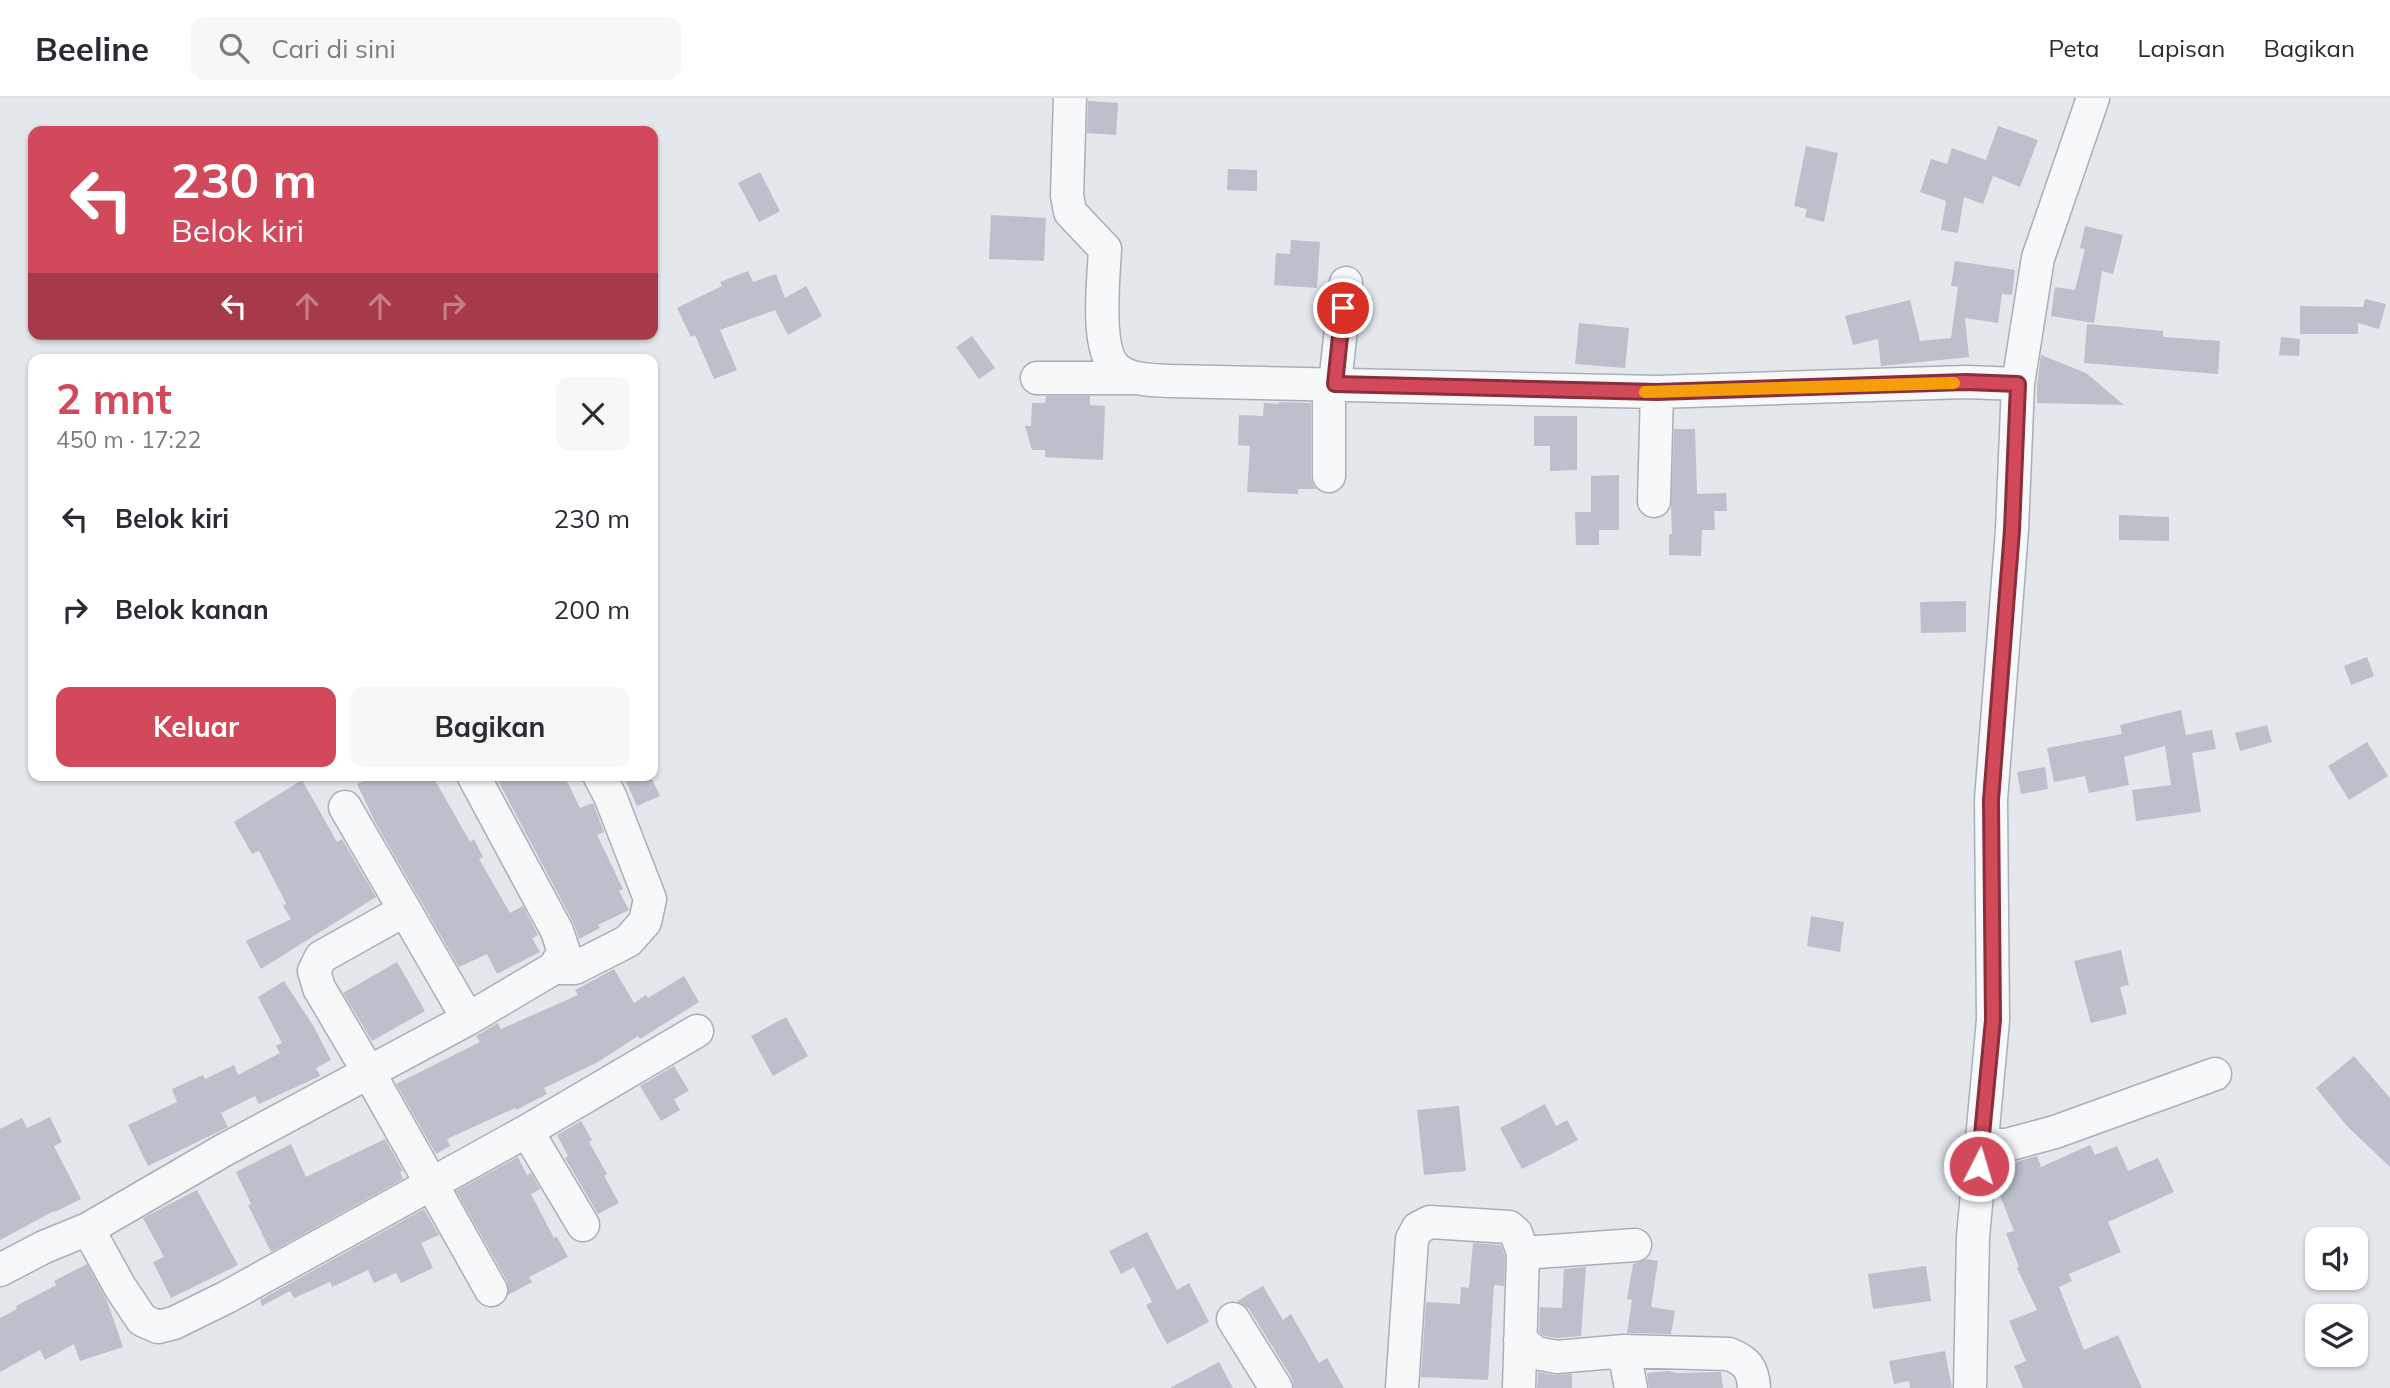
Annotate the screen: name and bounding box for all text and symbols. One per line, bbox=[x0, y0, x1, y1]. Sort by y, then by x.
search box bbox=[191, 17, 681, 80]
text: Beeline bbox=[35, 28, 149, 69]
icon: search bbox=[215, 29, 253, 67]
text: Cari di sini bbox=[271, 32, 396, 65]
text: Peta bbox=[2048, 33, 2099, 63]
text: Lapisan bbox=[2137, 33, 2225, 63]
text: Bagikan bbox=[2263, 33, 2355, 63]
text: 230 m bbox=[171, 149, 317, 210]
icon: left bbox=[56, 154, 147, 245]
text: Belok kiri bbox=[171, 210, 304, 250]
pin bbox=[1313, 278, 1373, 338]
icon: left bbox=[215, 287, 253, 325]
icon: ahead bbox=[288, 287, 326, 325]
icon: ahead bbox=[361, 287, 399, 325]
icon: right bbox=[434, 287, 472, 325]
icon: arrive bbox=[1324, 289, 1362, 327]
text: 2 mnt bbox=[56, 372, 172, 425]
button: close bbox=[556, 377, 630, 451]
text: 450 m · 17:22 bbox=[56, 425, 201, 454]
icon: left bbox=[56, 500, 94, 538]
text: Belok kiri bbox=[115, 502, 229, 535]
text: 230 m bbox=[554, 502, 630, 535]
icon: right bbox=[56, 591, 94, 629]
text: Belok kanan bbox=[115, 593, 269, 626]
text: 200 m bbox=[554, 593, 630, 626]
button: Keluar bbox=[56, 687, 336, 767]
button: Bagikan bbox=[350, 687, 630, 767]
position arrow bbox=[1942, 1129, 2016, 1203]
map controls bbox=[2305, 1227, 2368, 1367]
button: sound bbox=[2305, 1227, 2368, 1290]
button: layers bbox=[2305, 1304, 2368, 1367]

